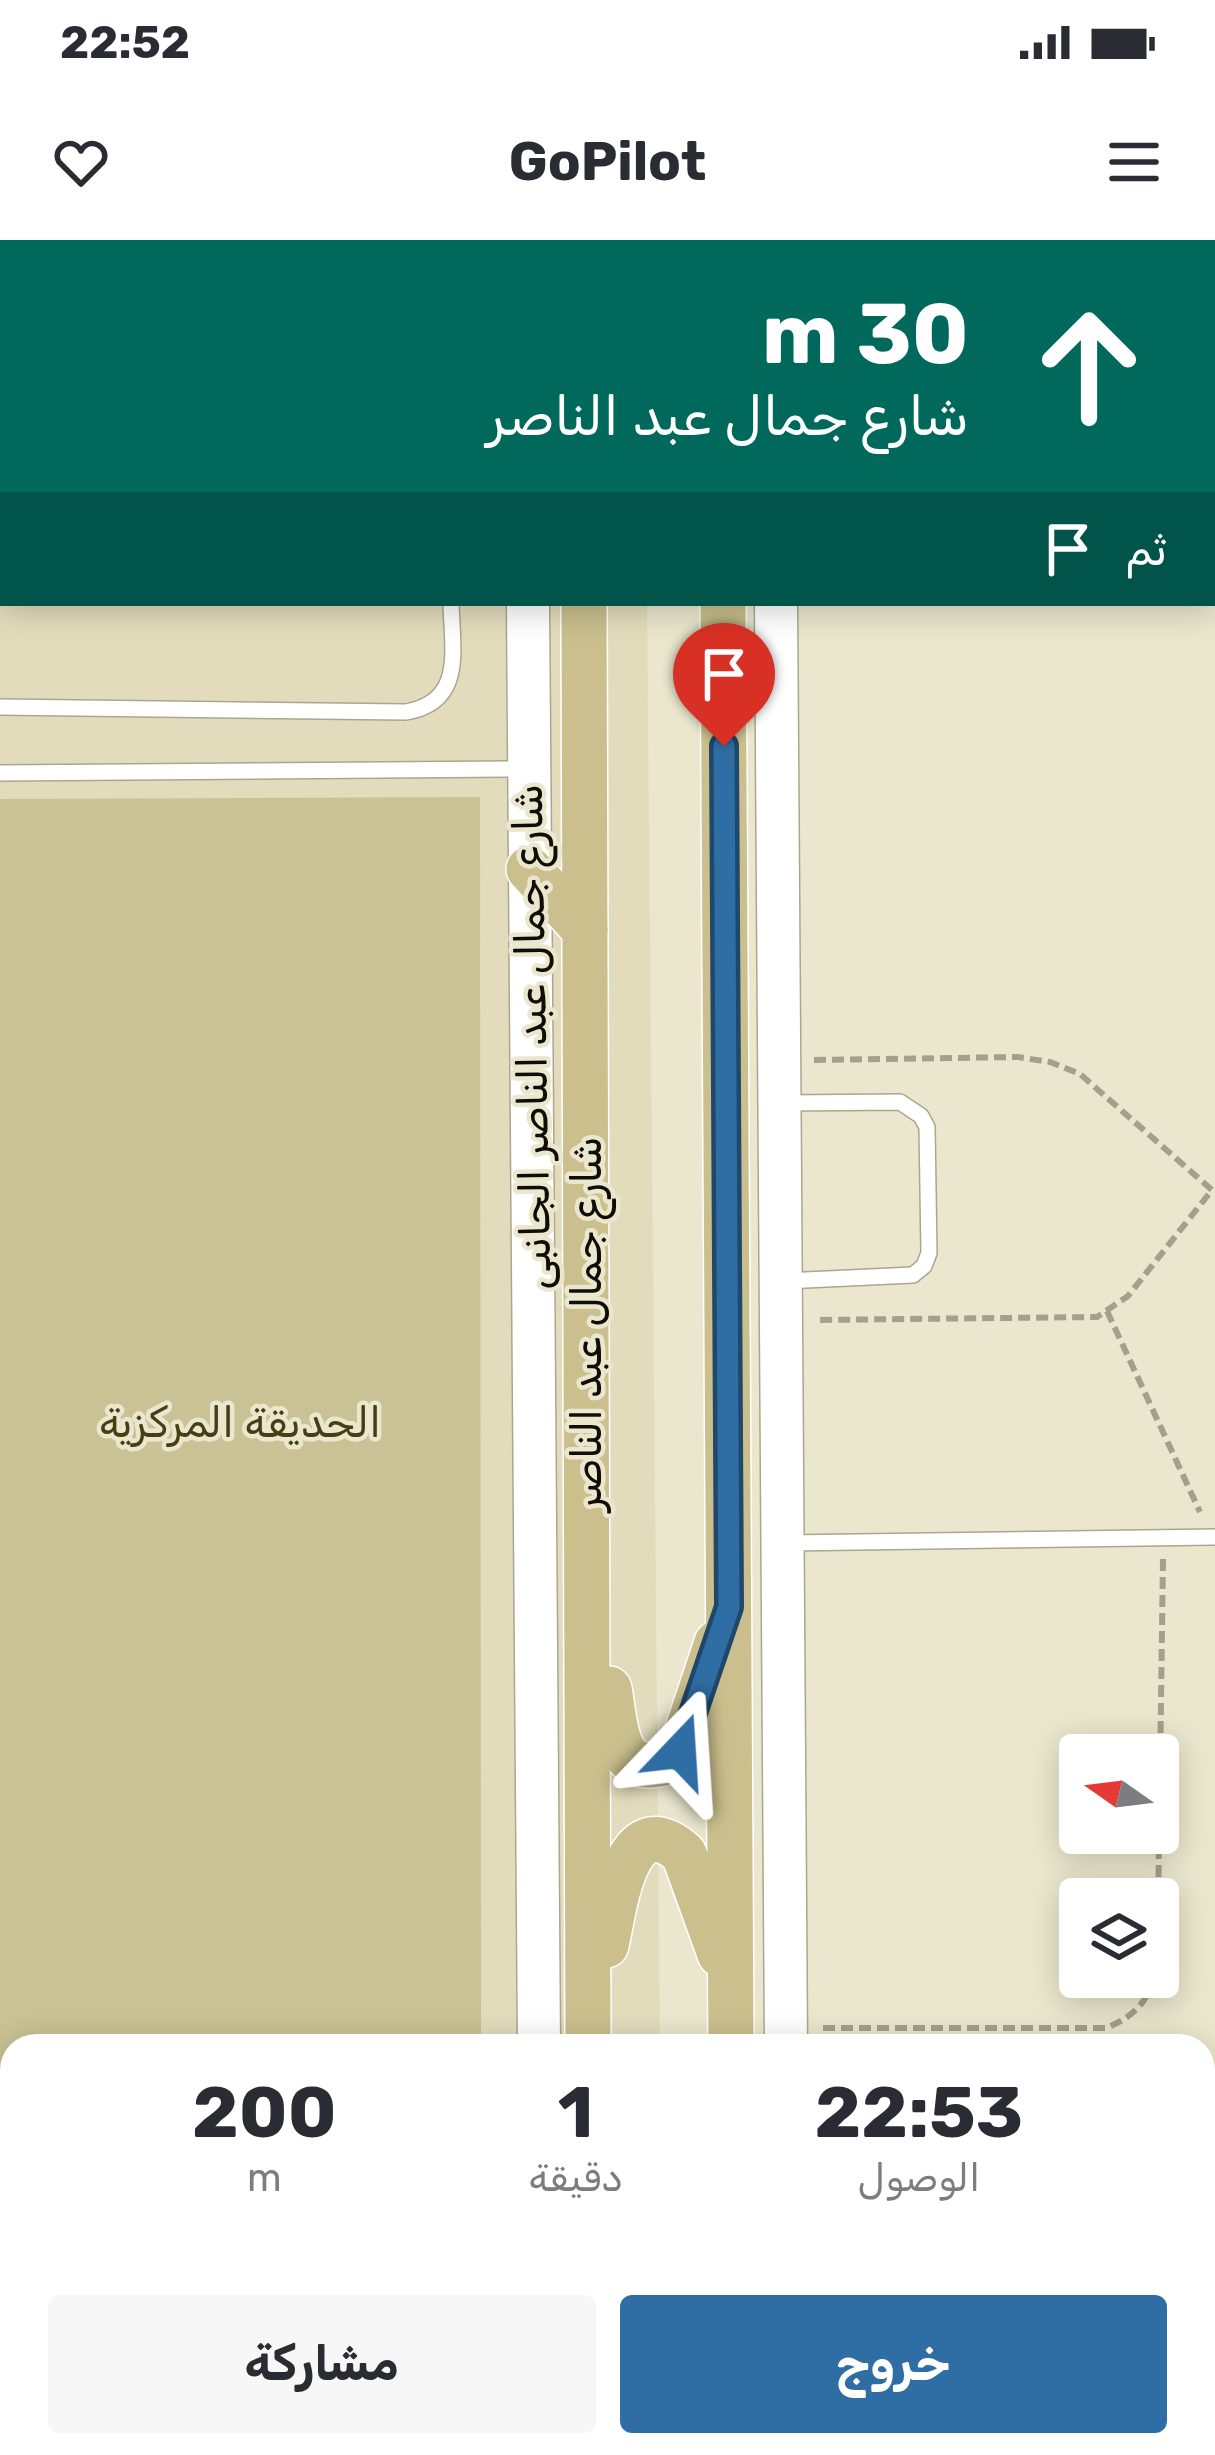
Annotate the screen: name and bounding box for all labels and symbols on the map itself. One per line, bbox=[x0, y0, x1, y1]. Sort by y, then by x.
pin bbox=[673, 623, 775, 746]
street label: شارع جمال عبد الناصر الجانبى bbox=[503, 784, 565, 1290]
street label: شارع جمال عبد الناصر bbox=[562, 1136, 616, 1515]
park label: الحديقة المركزية bbox=[99, 1398, 381, 1448]
position arrow bbox=[617, 1688, 743, 1814]
north arrow bbox=[1059, 1734, 1179, 1854]

